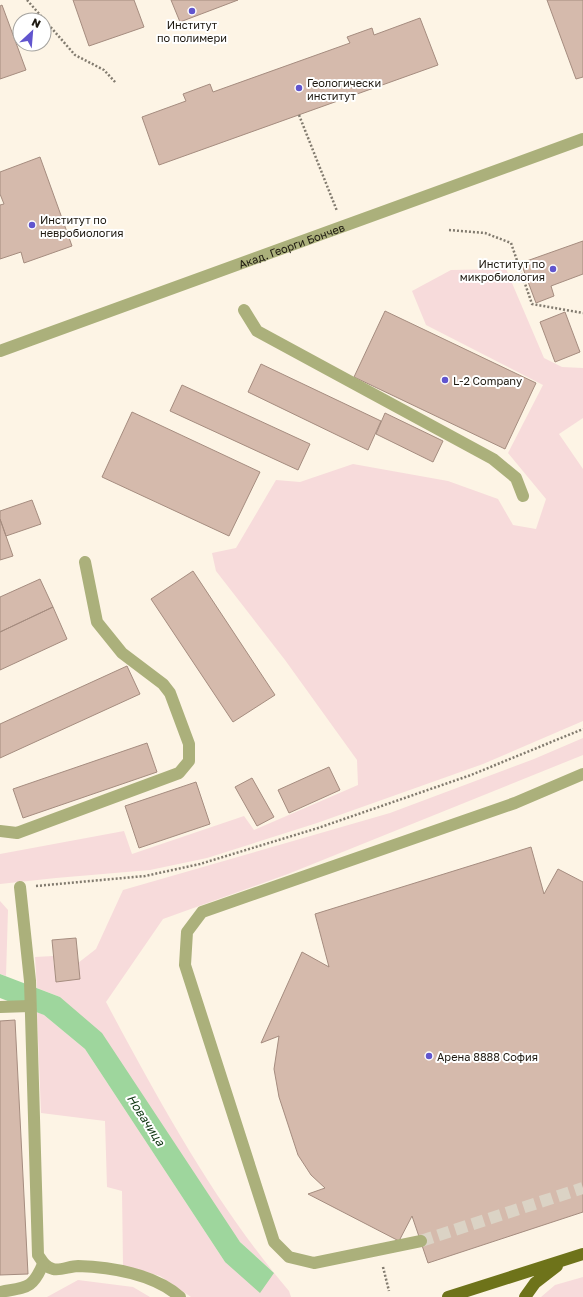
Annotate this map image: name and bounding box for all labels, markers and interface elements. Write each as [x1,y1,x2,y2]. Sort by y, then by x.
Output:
marker: Институт по полимери [187,6,197,16]
north arrow [12,12,52,52]
text: N [30,15,43,30]
place label: Институт по полимери [157,18,227,44]
place label: Геологически институт [307,76,381,102]
marker: Геологически институт [294,83,304,93]
place label: Институт по невробиология [40,213,124,239]
marker: Институт по невробиология [27,220,37,230]
street label: Акад. Георги Бончев [237,220,346,270]
place label: Институт по микробиология [460,257,545,283]
marker: Институт по микробиология [548,264,558,274]
place label: L-2 Company [453,374,522,387]
marker: L-2 Company [440,375,450,385]
place label: Арена 8888 София [437,1050,538,1063]
marker: Арена 8888 София [424,1051,434,1061]
water label: Новачица [124,1092,169,1150]

